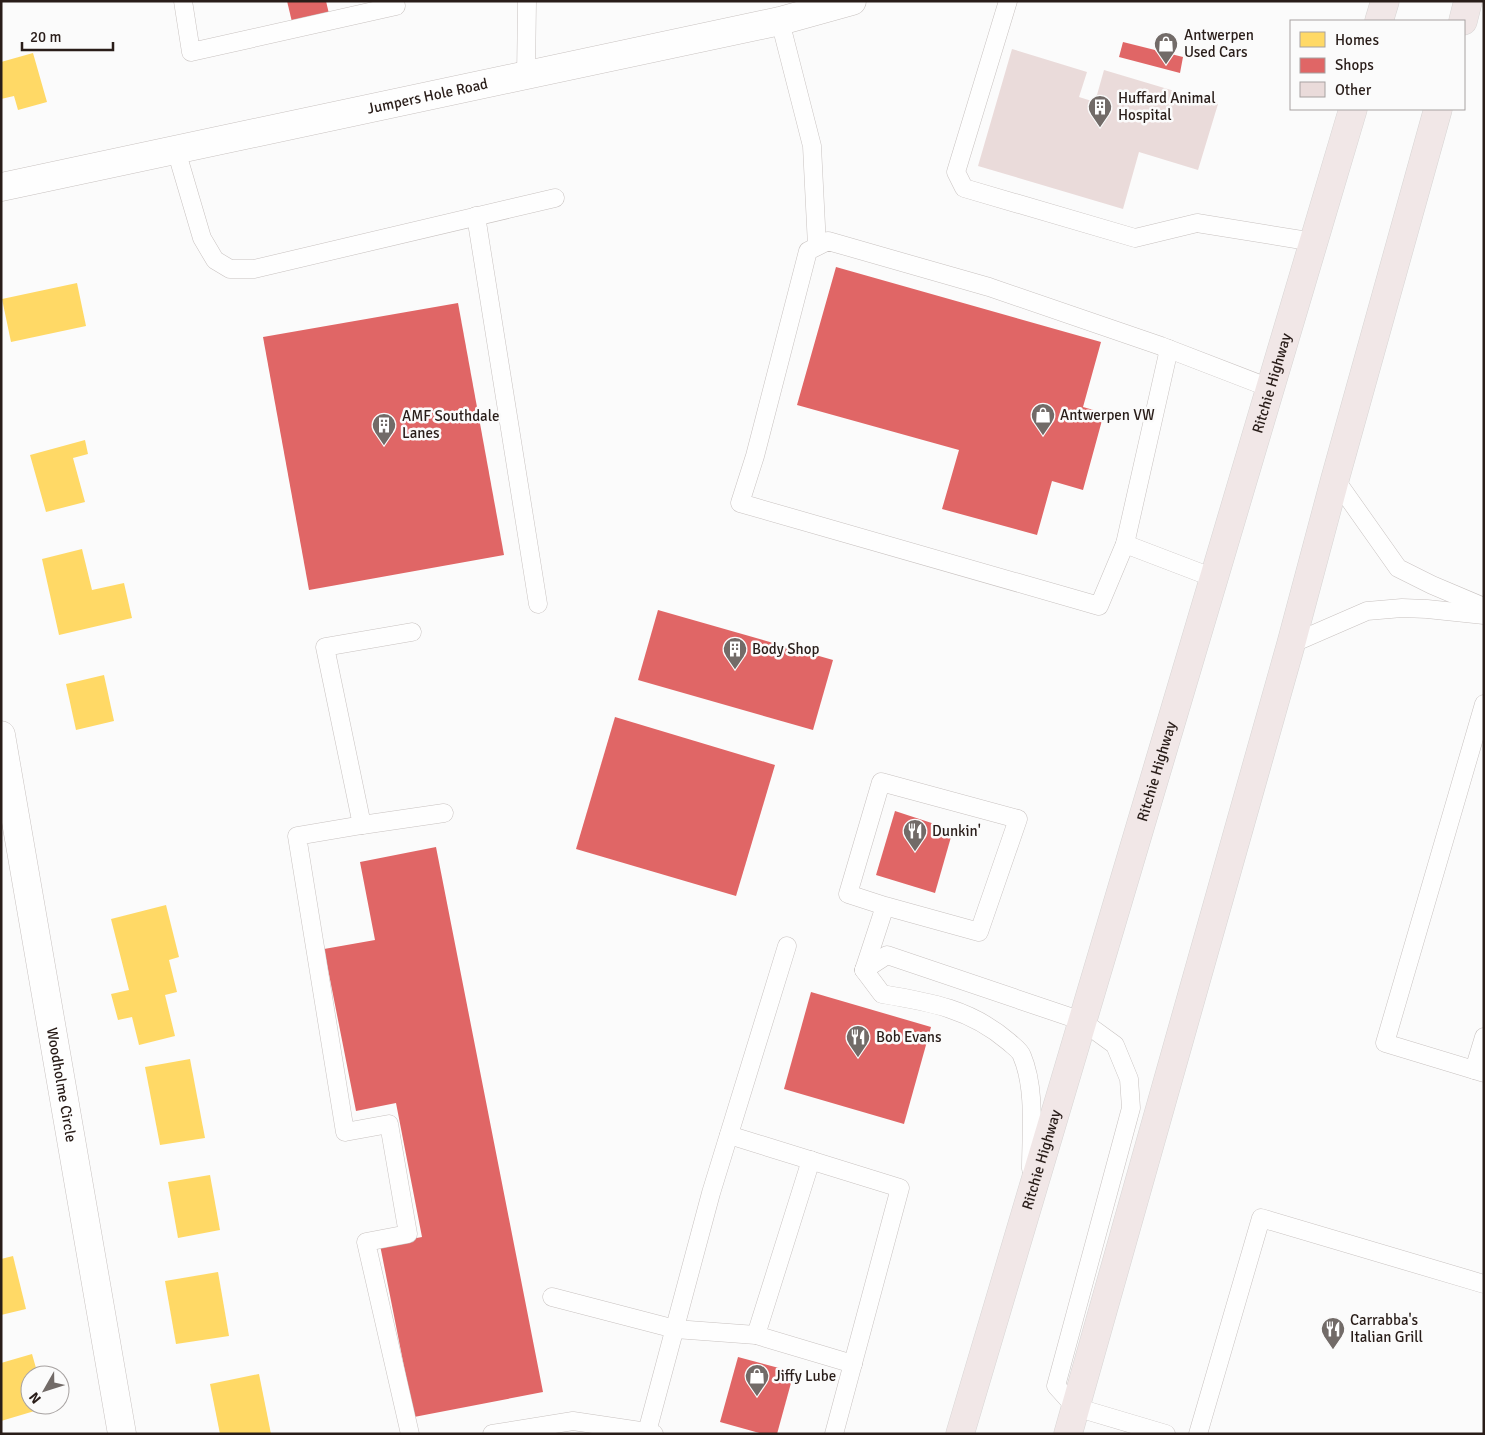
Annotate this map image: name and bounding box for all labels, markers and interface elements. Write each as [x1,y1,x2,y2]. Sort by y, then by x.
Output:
scale bar [22,20,114,52]
legend [1290,20,1465,110]
place label: Antwerpen Used Cars [1184,26,1254,61]
text: 20 m [30,28,61,46]
shop icon: Antwerpen Used Cars [1153,31,1179,65]
text: Homes [1335,31,1379,49]
text: Shops [1335,56,1374,74]
street label: Jumpers Hole Road [365,75,489,118]
text: Other [1335,81,1372,99]
place label: Huffard Animal Hospital [1118,89,1216,124]
building icon: Huffard Animal Hospital [1087,94,1113,128]
street label: Ritchie Highway [1248,331,1295,435]
shop icon: Antwerpen VW [1030,402,1056,436]
place label: Antwerpen VW [1060,406,1155,424]
place label: AMF Southdale Lanes [402,407,499,442]
building icon: AMF Southdale Lanes [371,412,397,446]
building icon: Body Shop [722,636,748,670]
place label: Body Shop [752,640,819,658]
street label: Ritchie Highway [1133,719,1180,824]
restaurant icon: Dunkin' [902,818,928,852]
place label: Dunkin' [932,822,981,840]
restaurant icon: Bob Evans [845,1024,871,1058]
street label: Woodholme Circle [43,1026,80,1144]
place label: Bob Evans [876,1028,942,1046]
street label: Ritchie Highway [1018,1108,1065,1212]
place label: Carrabba's Italian Grill [1350,1311,1423,1346]
restaurant icon: Carrabba's Italian Grill [1320,1316,1346,1350]
shop icon: Jiffy Lube [744,1363,770,1397]
north arrow [20,1365,70,1415]
place label: Jiffy Lube [774,1367,836,1385]
text: N [26,1389,45,1407]

